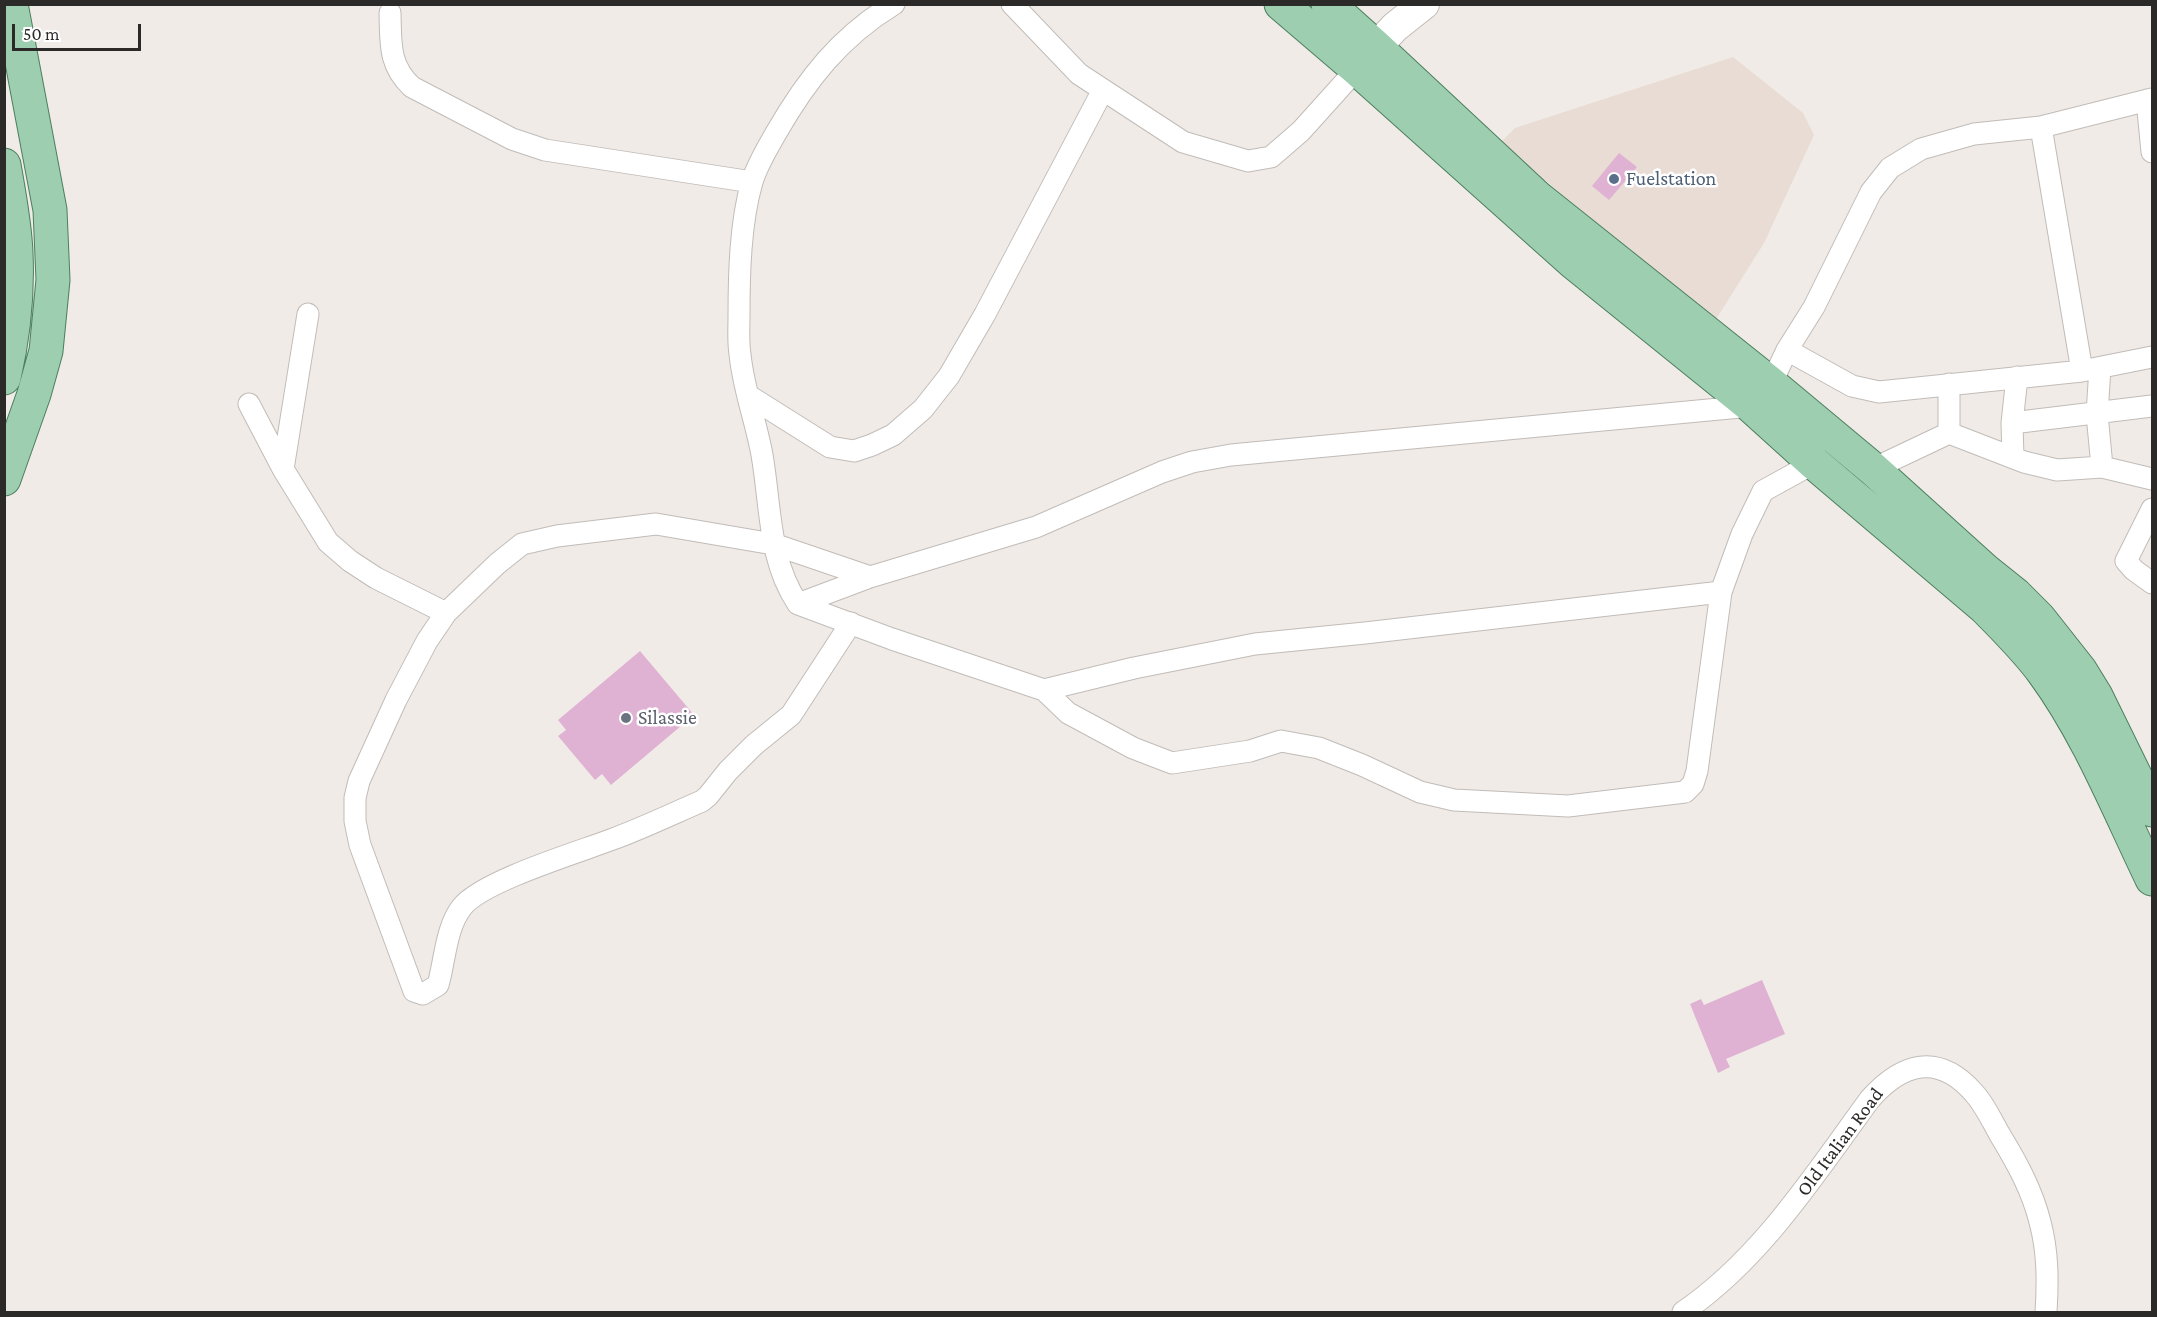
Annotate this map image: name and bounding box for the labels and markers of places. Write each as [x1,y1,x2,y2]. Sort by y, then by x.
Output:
place label: Fuelstation [1626,167,1716,191]
marker: Fuelstation [1607,172,1621,186]
place label: Silassie [638,706,697,730]
marker: Silassie [619,711,633,725]

